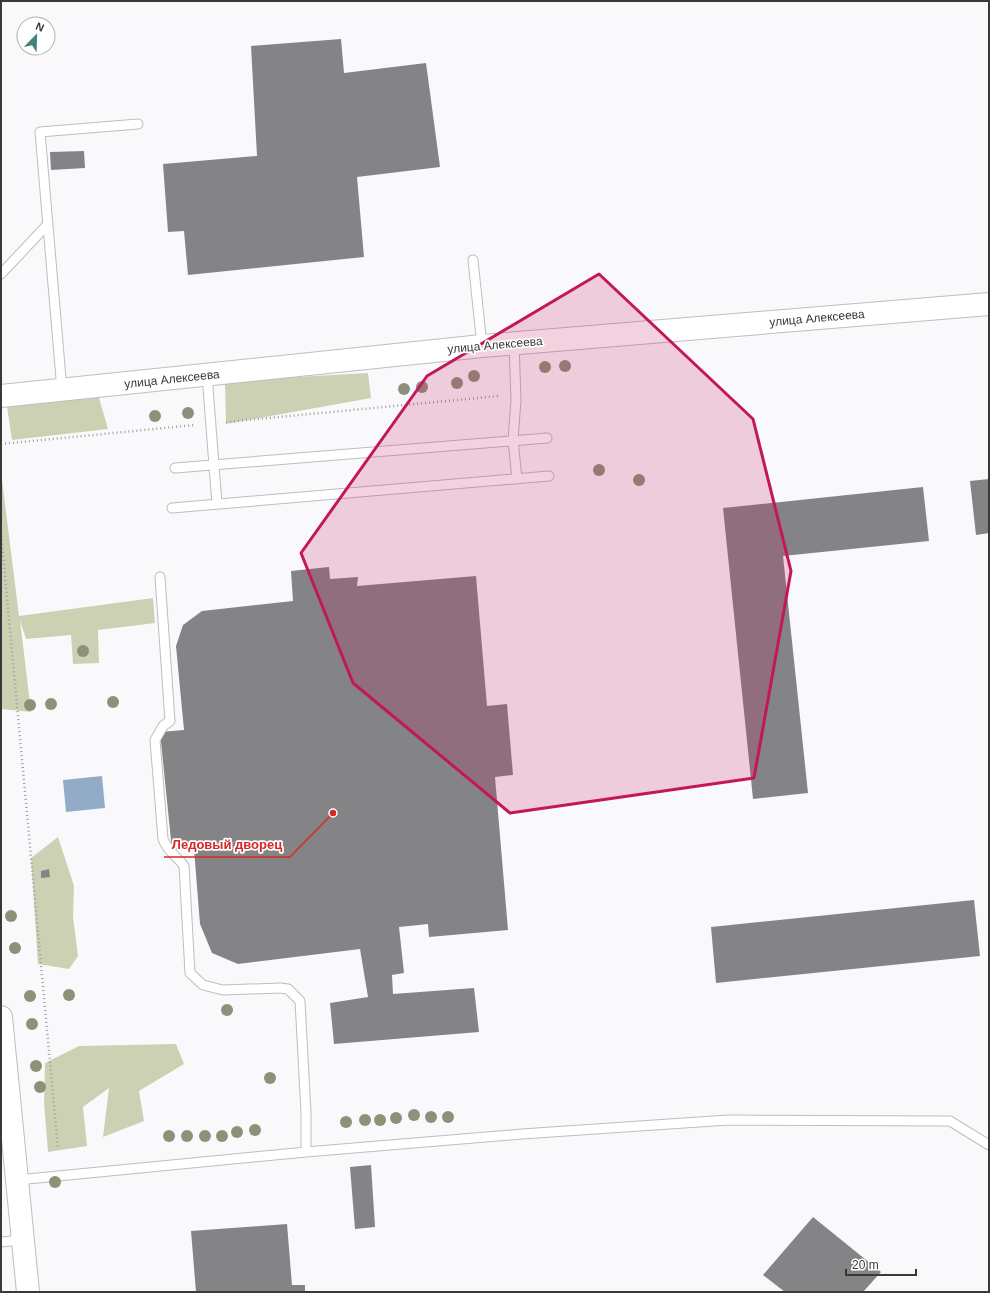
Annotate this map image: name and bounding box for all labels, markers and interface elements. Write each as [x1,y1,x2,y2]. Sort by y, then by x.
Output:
north arrow [16,16,56,56]
text: N [34,20,46,34]
street label: улица Алексеева [769,307,866,329]
street label: улица Алексеева [447,334,544,356]
street label: улица Алексеева [124,367,221,391]
callout: Ледовый дворец [164,832,290,857]
text: Ледовый дворец [172,837,282,852]
scale bar [846,1251,916,1277]
text: 20 m [852,1258,879,1272]

